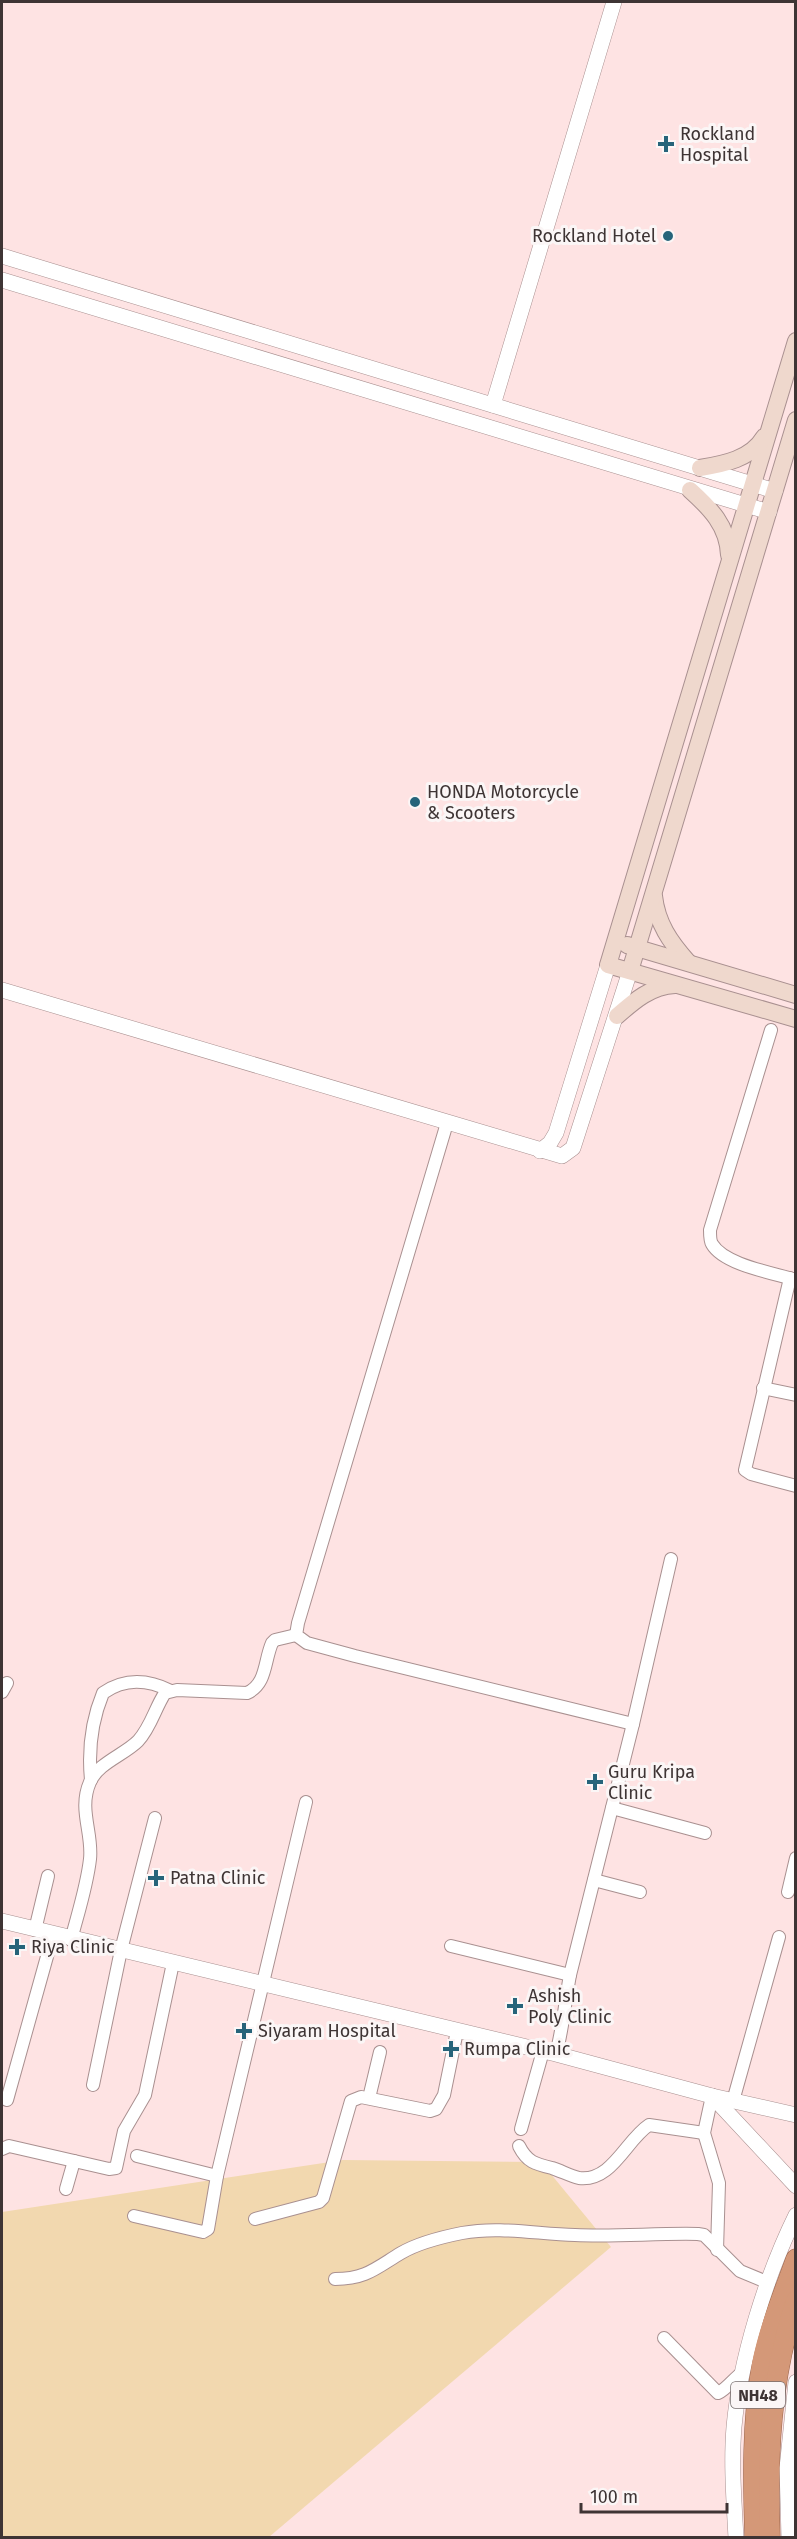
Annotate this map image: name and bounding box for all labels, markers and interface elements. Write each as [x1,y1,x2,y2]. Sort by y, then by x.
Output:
place label: Rockland Hospital [680,123,755,166]
marker: Rockland Hospital [657,135,675,153]
place label: Rockland Hotel [532,225,656,247]
marker: Rockland Hotel [661,229,675,243]
place label: HONDA Motorcycle & Scooters [427,781,579,824]
marker: HONDA Motorcycle & Scooters [408,795,422,809]
place label: Guru Kripa Clinic [608,1761,695,1804]
marker: Guru Kripa Clinic [586,1773,604,1791]
place label: Patna Clinic [170,1867,266,1889]
marker: Patna Clinic [147,1869,165,1887]
place label: Riya Clinic [31,1936,115,1958]
marker: Riya Clinic [8,1938,26,1956]
place label: Ashish Poly Clinic [528,1985,612,2028]
marker: Ashish Poly Clinic [506,1997,524,2015]
place label: Siyaram Hospital [258,2020,396,2042]
marker: Siyaram Hospital [235,2022,253,2040]
place label: Rumpa Clinic [464,2038,571,2060]
marker: Rumpa Clinic [442,2040,460,2058]
road number: NH48 [731,2382,785,2408]
scale bar [581,2476,726,2514]
text: 100 m [590,2486,638,2508]

